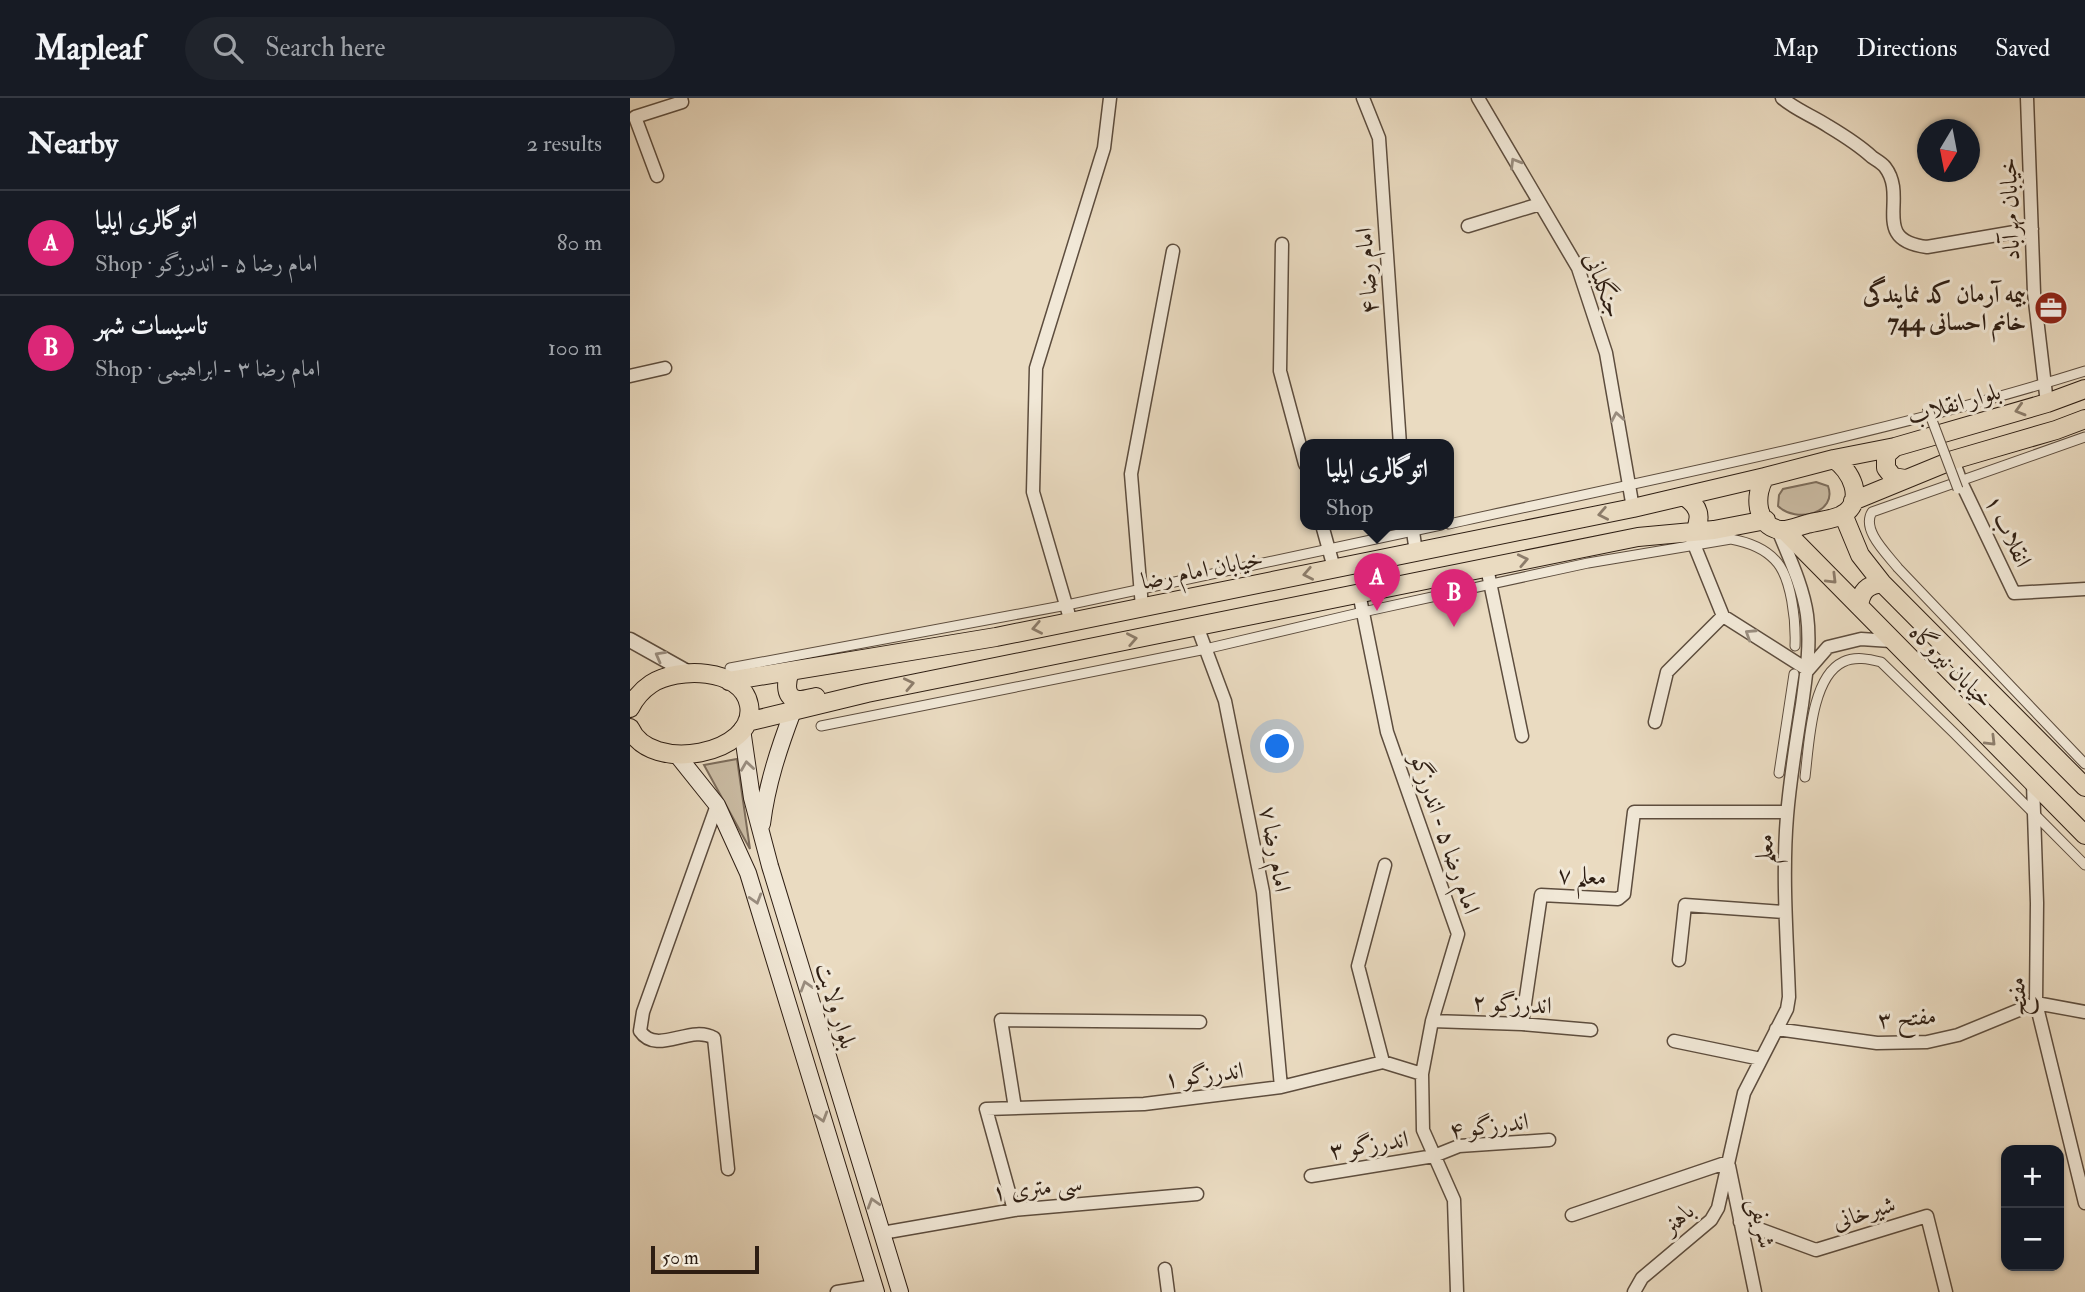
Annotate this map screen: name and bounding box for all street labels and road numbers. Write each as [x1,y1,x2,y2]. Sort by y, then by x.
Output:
street label: خیابان مهرآباد [1993,157,2027,261]
street label: امام رضا ۴ [1349,226,1390,315]
street label: جنگلبانی [1576,248,1630,322]
street label: بلوار انقلاب [1904,376,2004,432]
street label: انقلاب ۱ [1977,490,2039,572]
street label: خیابان امام رضا [1138,543,1267,602]
street label: خیابان نیروگاه [1902,617,2000,715]
street label: امام رضا ۵ - اندرزگو [1398,748,1487,920]
street label: امام رضا ۷ [1247,804,1298,895]
street label: معلم [1749,834,1789,864]
street label: معلم ۷ [1556,859,1607,901]
street label: بلوار ولایت [808,959,864,1053]
street label: مفتح [2001,975,2040,1018]
street label: اندرزگو ۲ [1471,986,1553,1022]
street label: مفتح ۳ [1877,1000,1938,1040]
street label: اندرزگو ۱ [1163,1055,1245,1095]
street label: اندرزگو ۴ [1448,1106,1530,1146]
street label: اندرزگو ۳ [1327,1123,1411,1167]
street label: سی متری ۱ [990,1168,1084,1209]
street label: شیرخانی [1829,1189,1899,1237]
street label: شریفی [1741,1195,1782,1251]
street label: باهنر [1653,1196,1701,1244]

